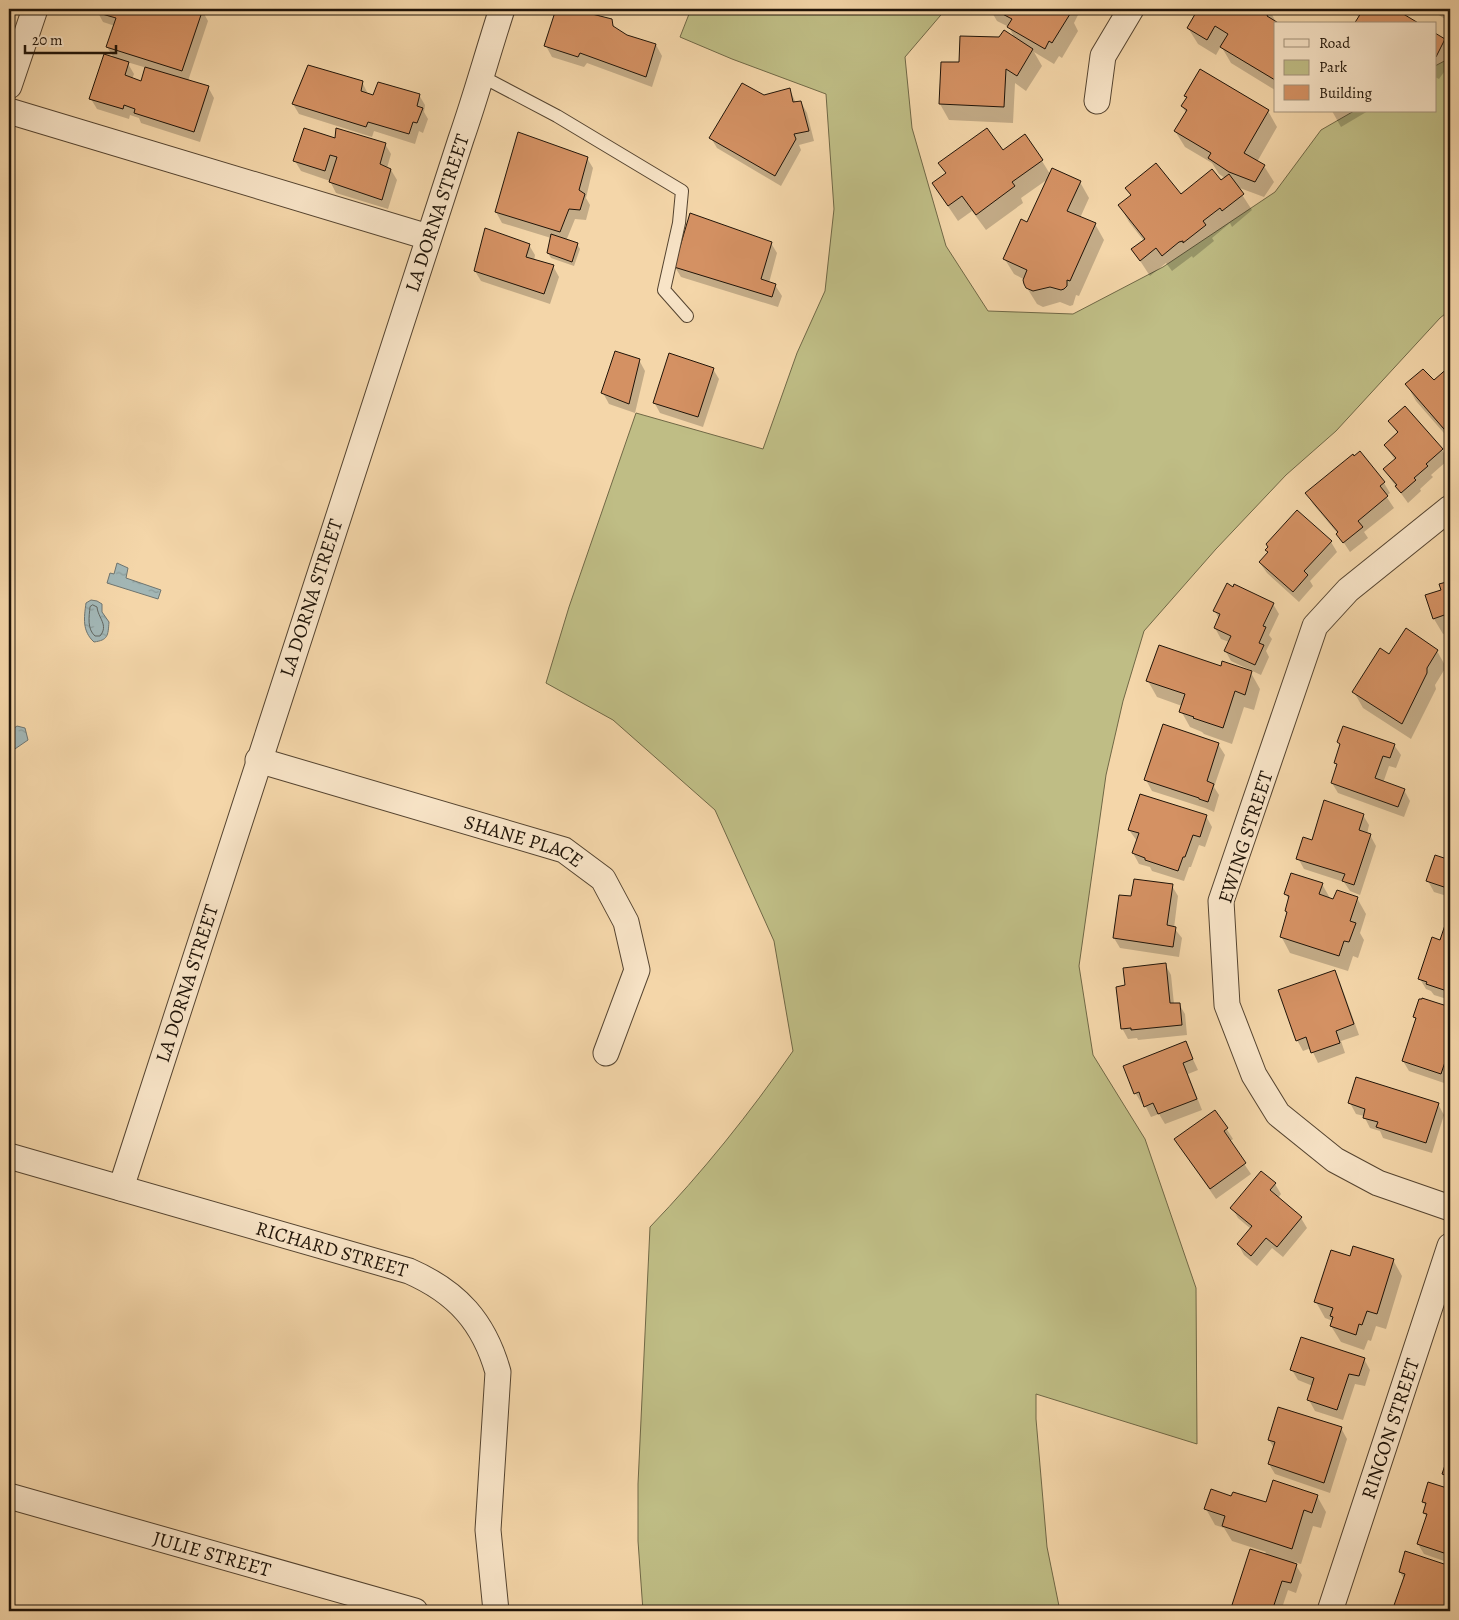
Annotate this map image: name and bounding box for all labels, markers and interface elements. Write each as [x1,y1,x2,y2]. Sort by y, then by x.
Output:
scale bar [25,22,116,54]
legend [1274,22,1436,112]
text: 20 m [32,30,63,50]
text: Road [1319,33,1351,53]
text: Park [1319,57,1348,77]
text: Building [1319,83,1372,103]
street label: LA DORNA STREET [398,130,476,295]
street label: LA DORNA STREET [273,515,349,680]
street label: EWING STREET [1211,767,1280,907]
street label: SHANE PLACE [461,808,589,874]
street label: LA DORNA STREET [149,901,225,1066]
street label: RICHARD STREET [253,1215,411,1284]
street label: RINCON STREET [1355,1355,1426,1503]
street label: JULIE STREET [150,1524,274,1584]

